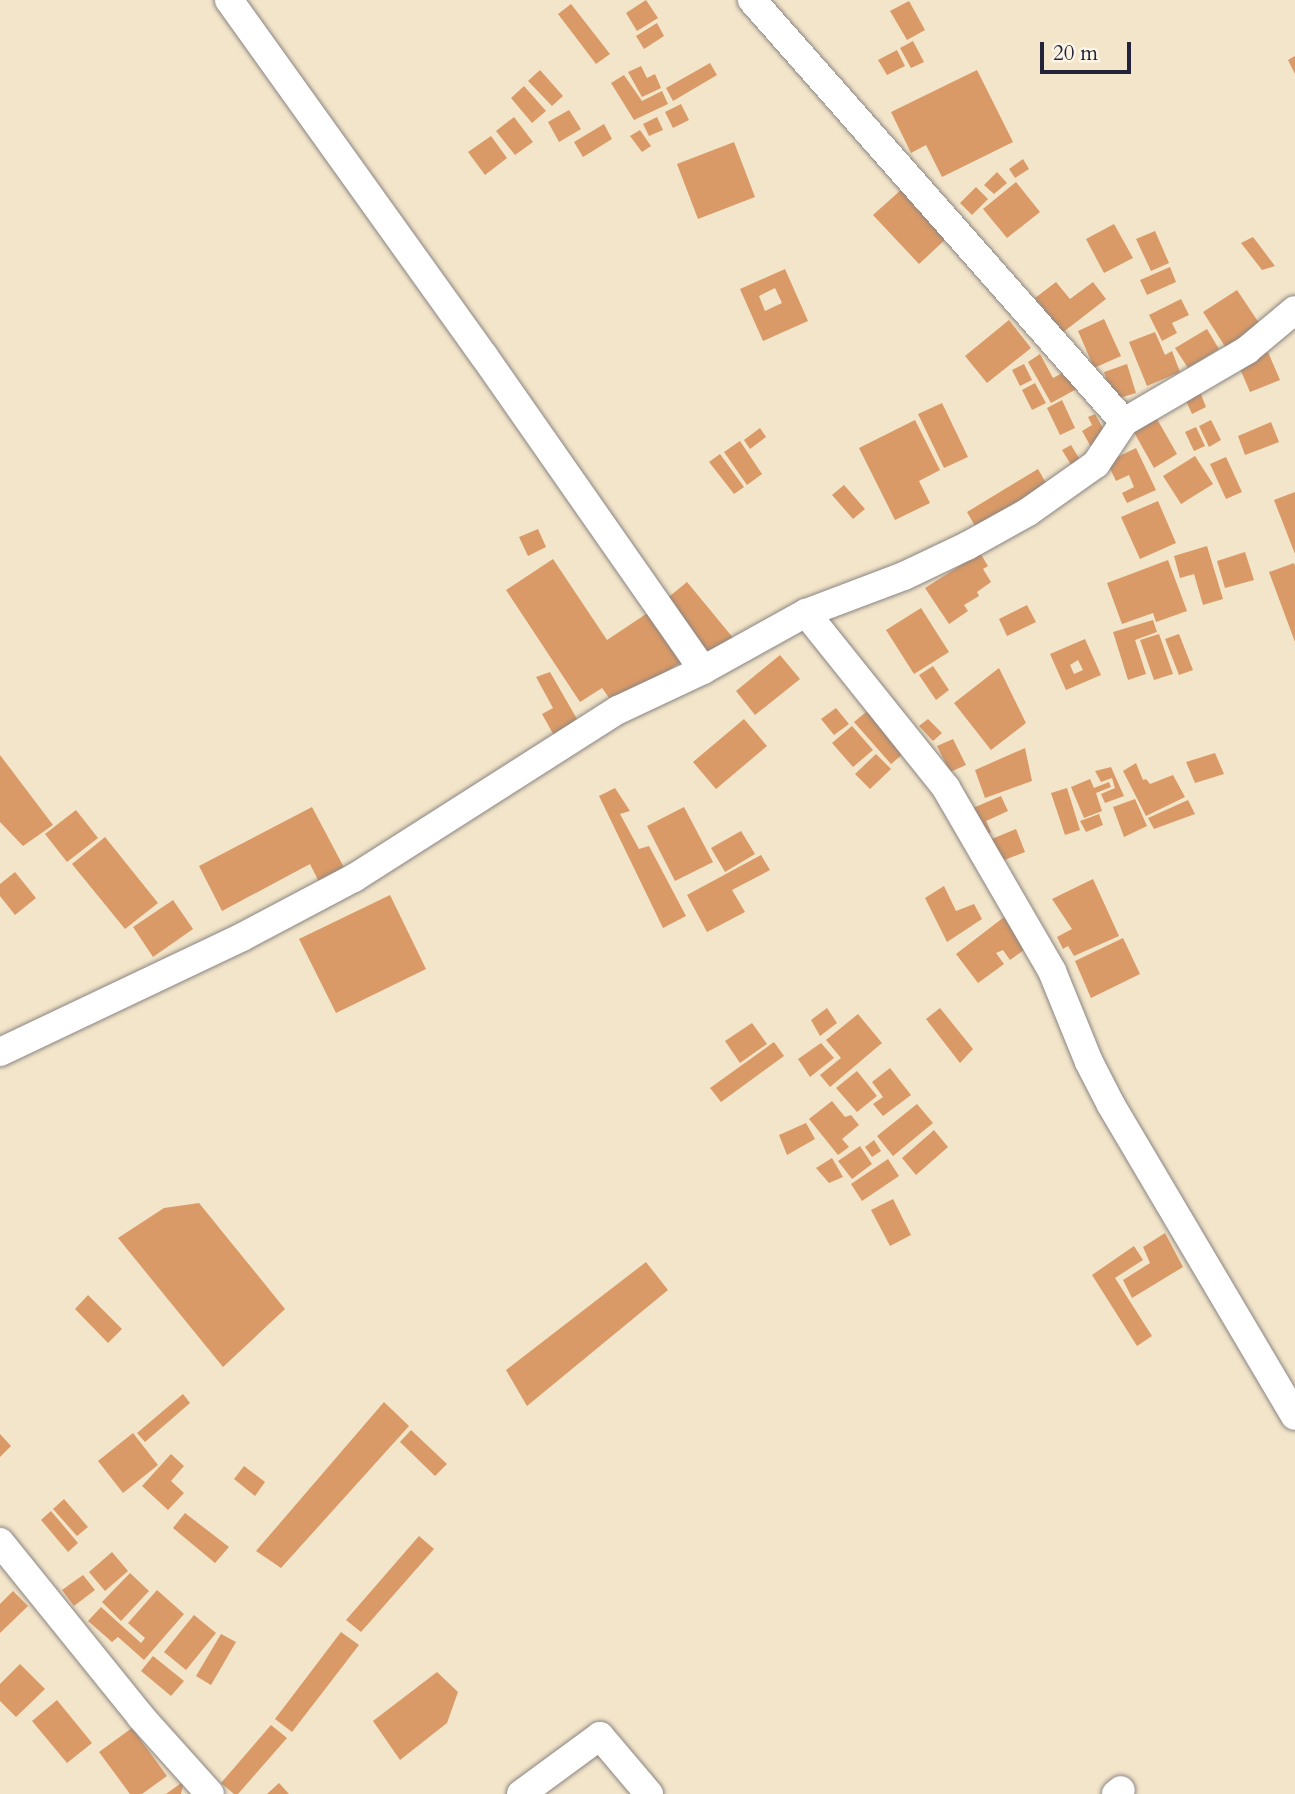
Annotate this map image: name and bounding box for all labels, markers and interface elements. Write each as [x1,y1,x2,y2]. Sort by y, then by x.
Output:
scale bar [1043,28,1134,72]
text: 20 m [1053,39,1098,68]

